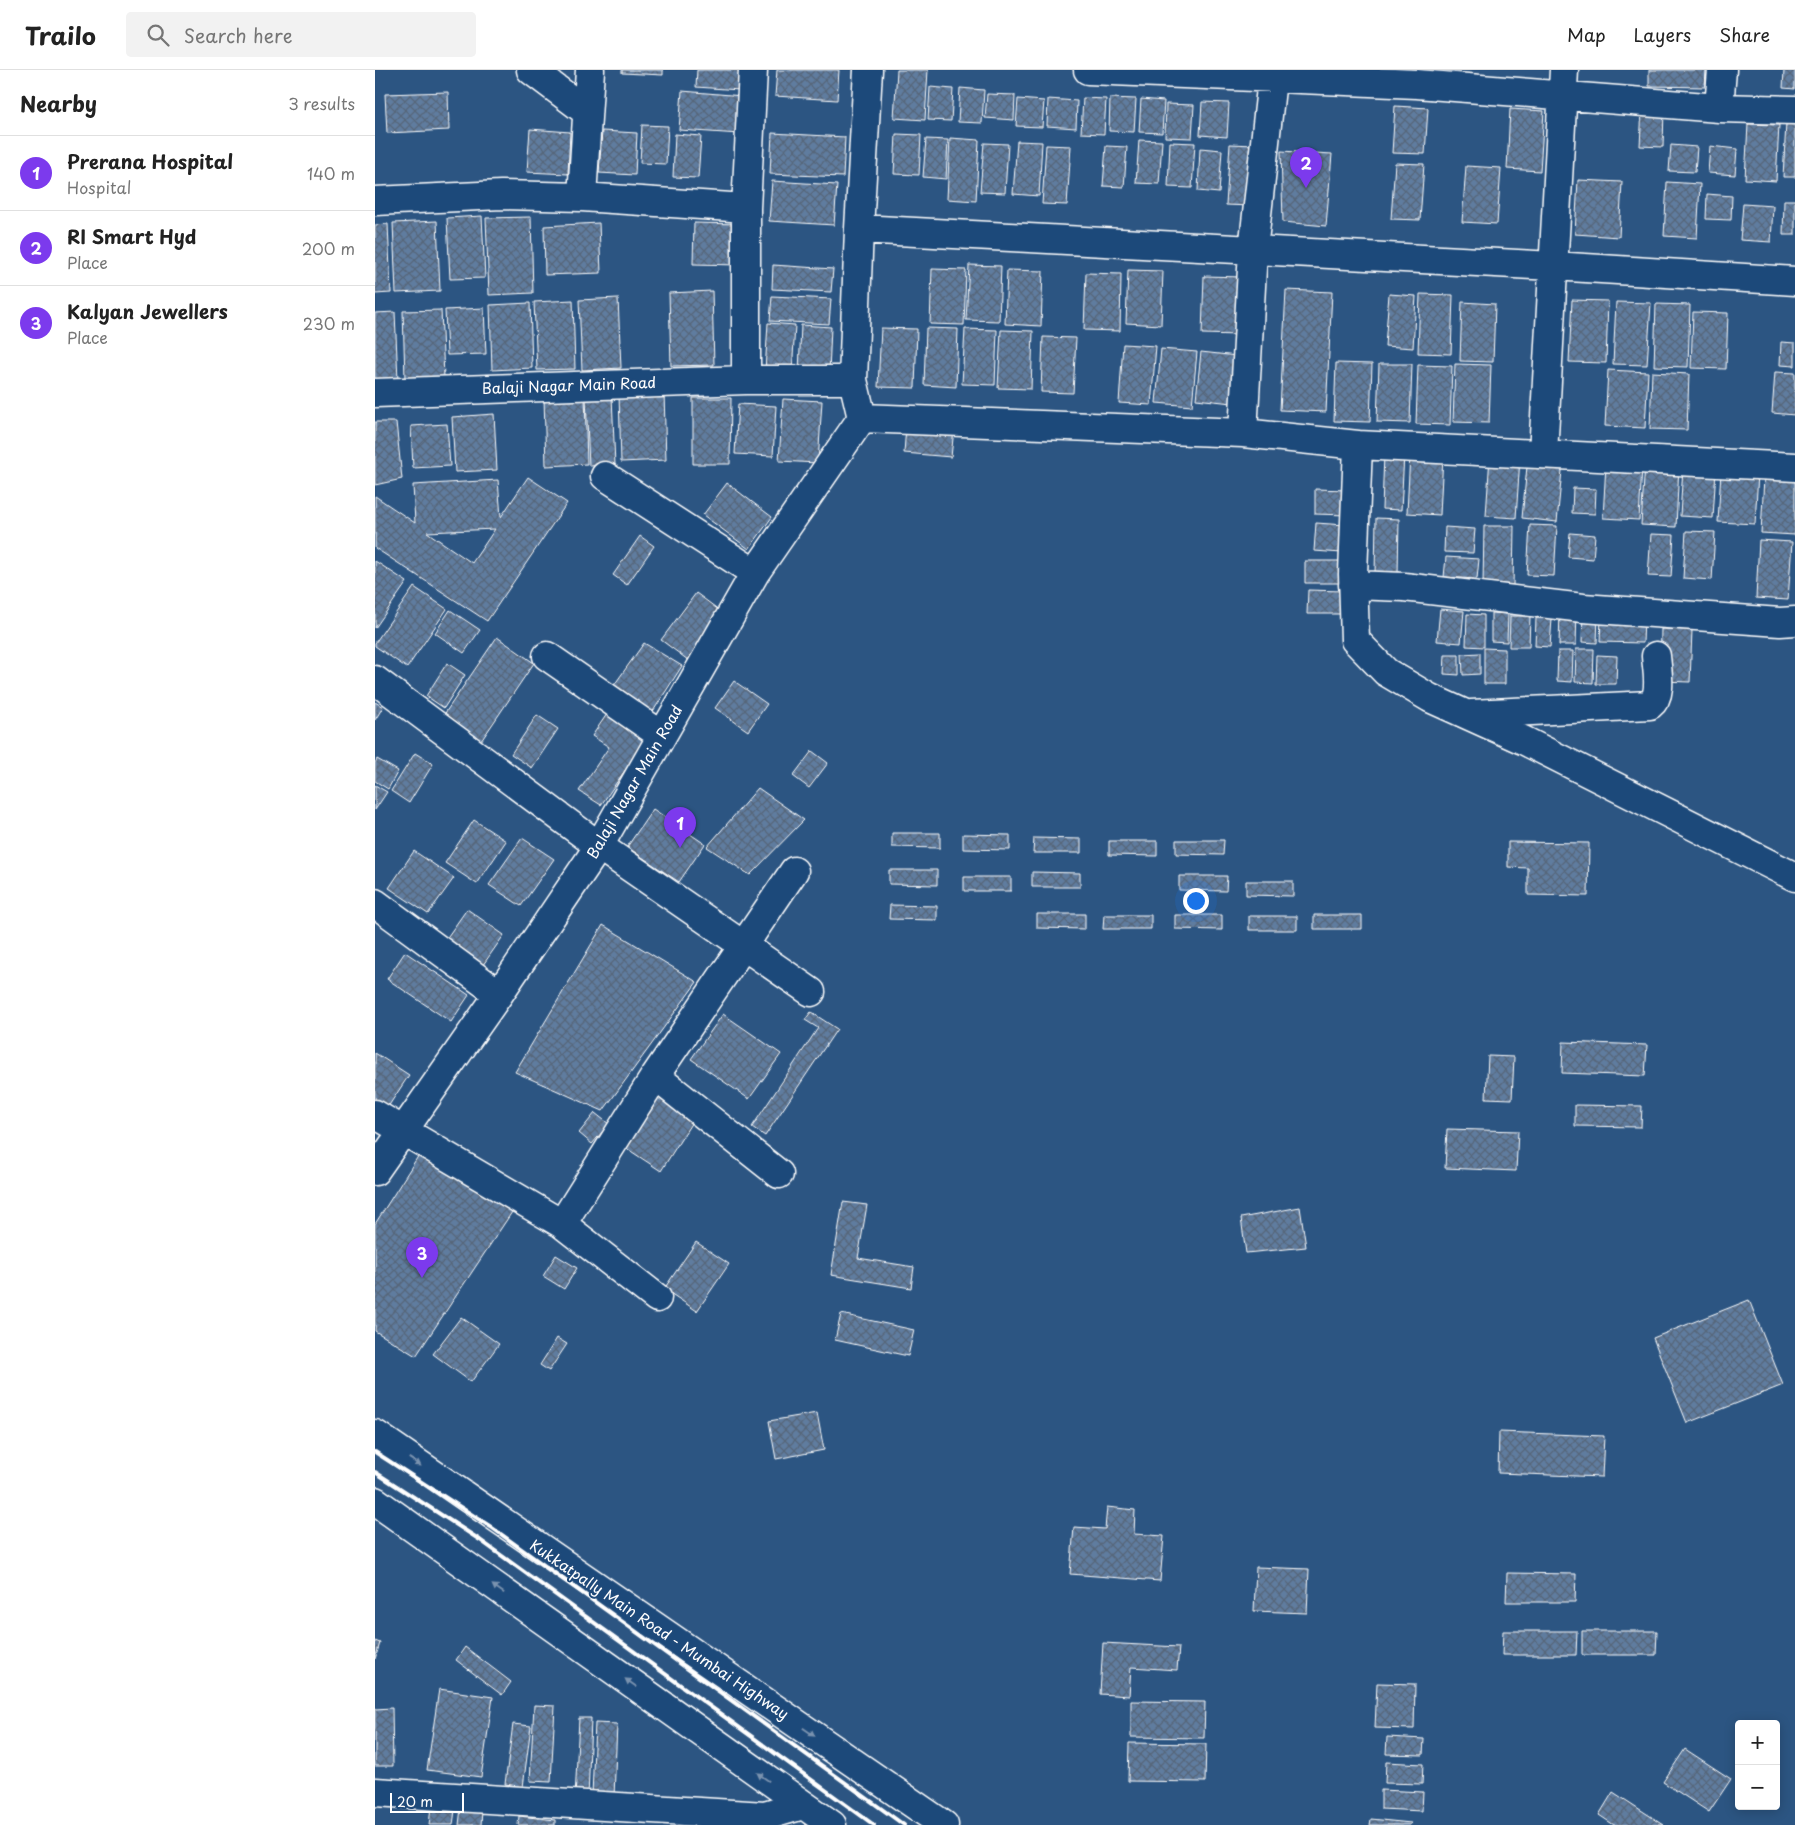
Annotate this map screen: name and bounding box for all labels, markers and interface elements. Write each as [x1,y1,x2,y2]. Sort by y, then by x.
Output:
search box [126,12,476,57]
text: Trailo [25,17,96,53]
icon: search [144,21,172,49]
text: Search here [184,21,292,49]
text: Map [1567,21,1606,48]
text: Layers [1634,21,1691,48]
text: Share [1719,21,1770,48]
text: Nearby [20,87,97,119]
text: 3 results [288,91,355,115]
text: Prerana Hospital [67,147,233,175]
pin: 2 [1290,147,1322,188]
text: 1 [32,161,40,185]
text: 140 m [307,161,355,185]
text: Hospital [67,175,131,199]
text: RI Smart Hyd [67,222,196,250]
text: 2 [30,236,42,260]
text: 200 m [302,236,355,260]
text: Place [67,250,108,274]
text: Kalyan Jewellers [67,297,228,325]
text: 3 [31,311,41,335]
text: 230 m [303,311,355,335]
text: Place [67,325,108,349]
street label: Balaji Nagar Main Road [481,370,656,399]
street label: Balaji Nagar Main Road [580,700,687,862]
pin: 1 [664,807,696,848]
your location [1183,888,1209,914]
pin: 3 [406,1237,438,1278]
one-way arrow [408,1457,422,1467]
street label: Kukkatpally Main Road - Mumbai Highway [526,1533,794,1724]
one-way arrow [491,1584,505,1594]
one-way arrow [624,1678,638,1688]
map controls [1735,1720,1780,1810]
button: + [1735,1720,1780,1765]
one-way arrow [802,1727,816,1737]
button: − [1735,1765,1780,1810]
one-way arrow [756,1772,770,1782]
scale bar [390,1790,464,1813]
text: 20 m [397,1791,433,1812]

